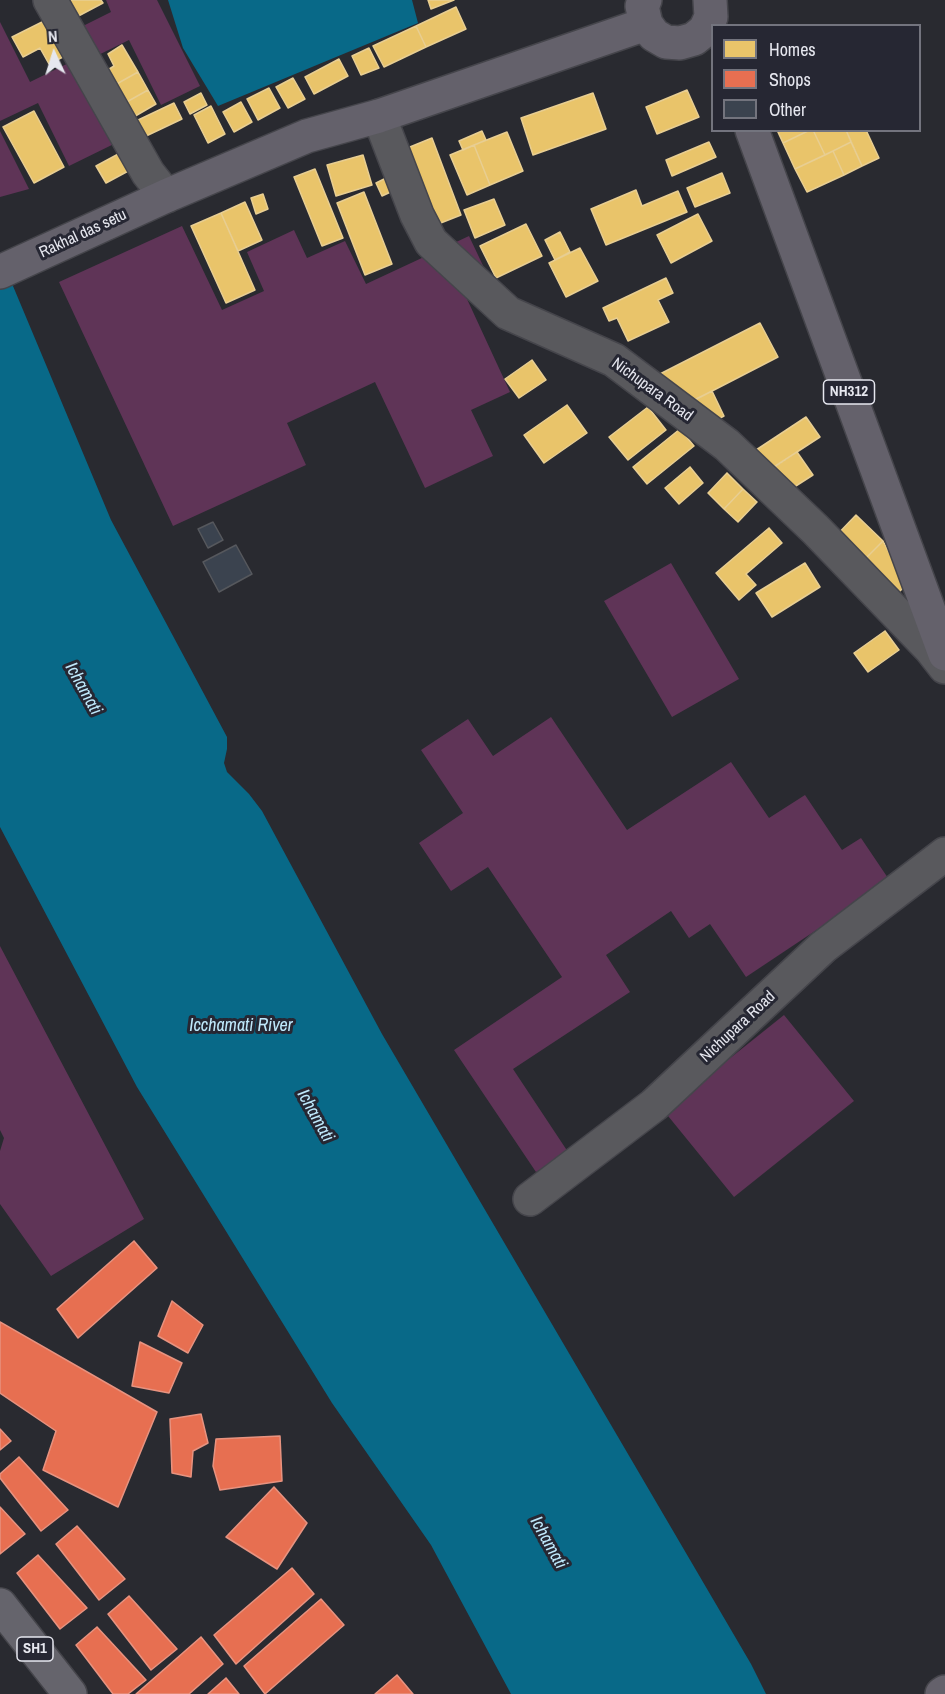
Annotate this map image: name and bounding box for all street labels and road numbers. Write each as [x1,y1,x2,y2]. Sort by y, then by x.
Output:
street label: Rakhal das setu [36,205,130,263]
street label: Nichupara Road [608,354,696,426]
road number: NH312 [824,380,874,404]
street label: Nichupara Road [697,987,779,1067]
road number: SH1 [17,1637,53,1661]

